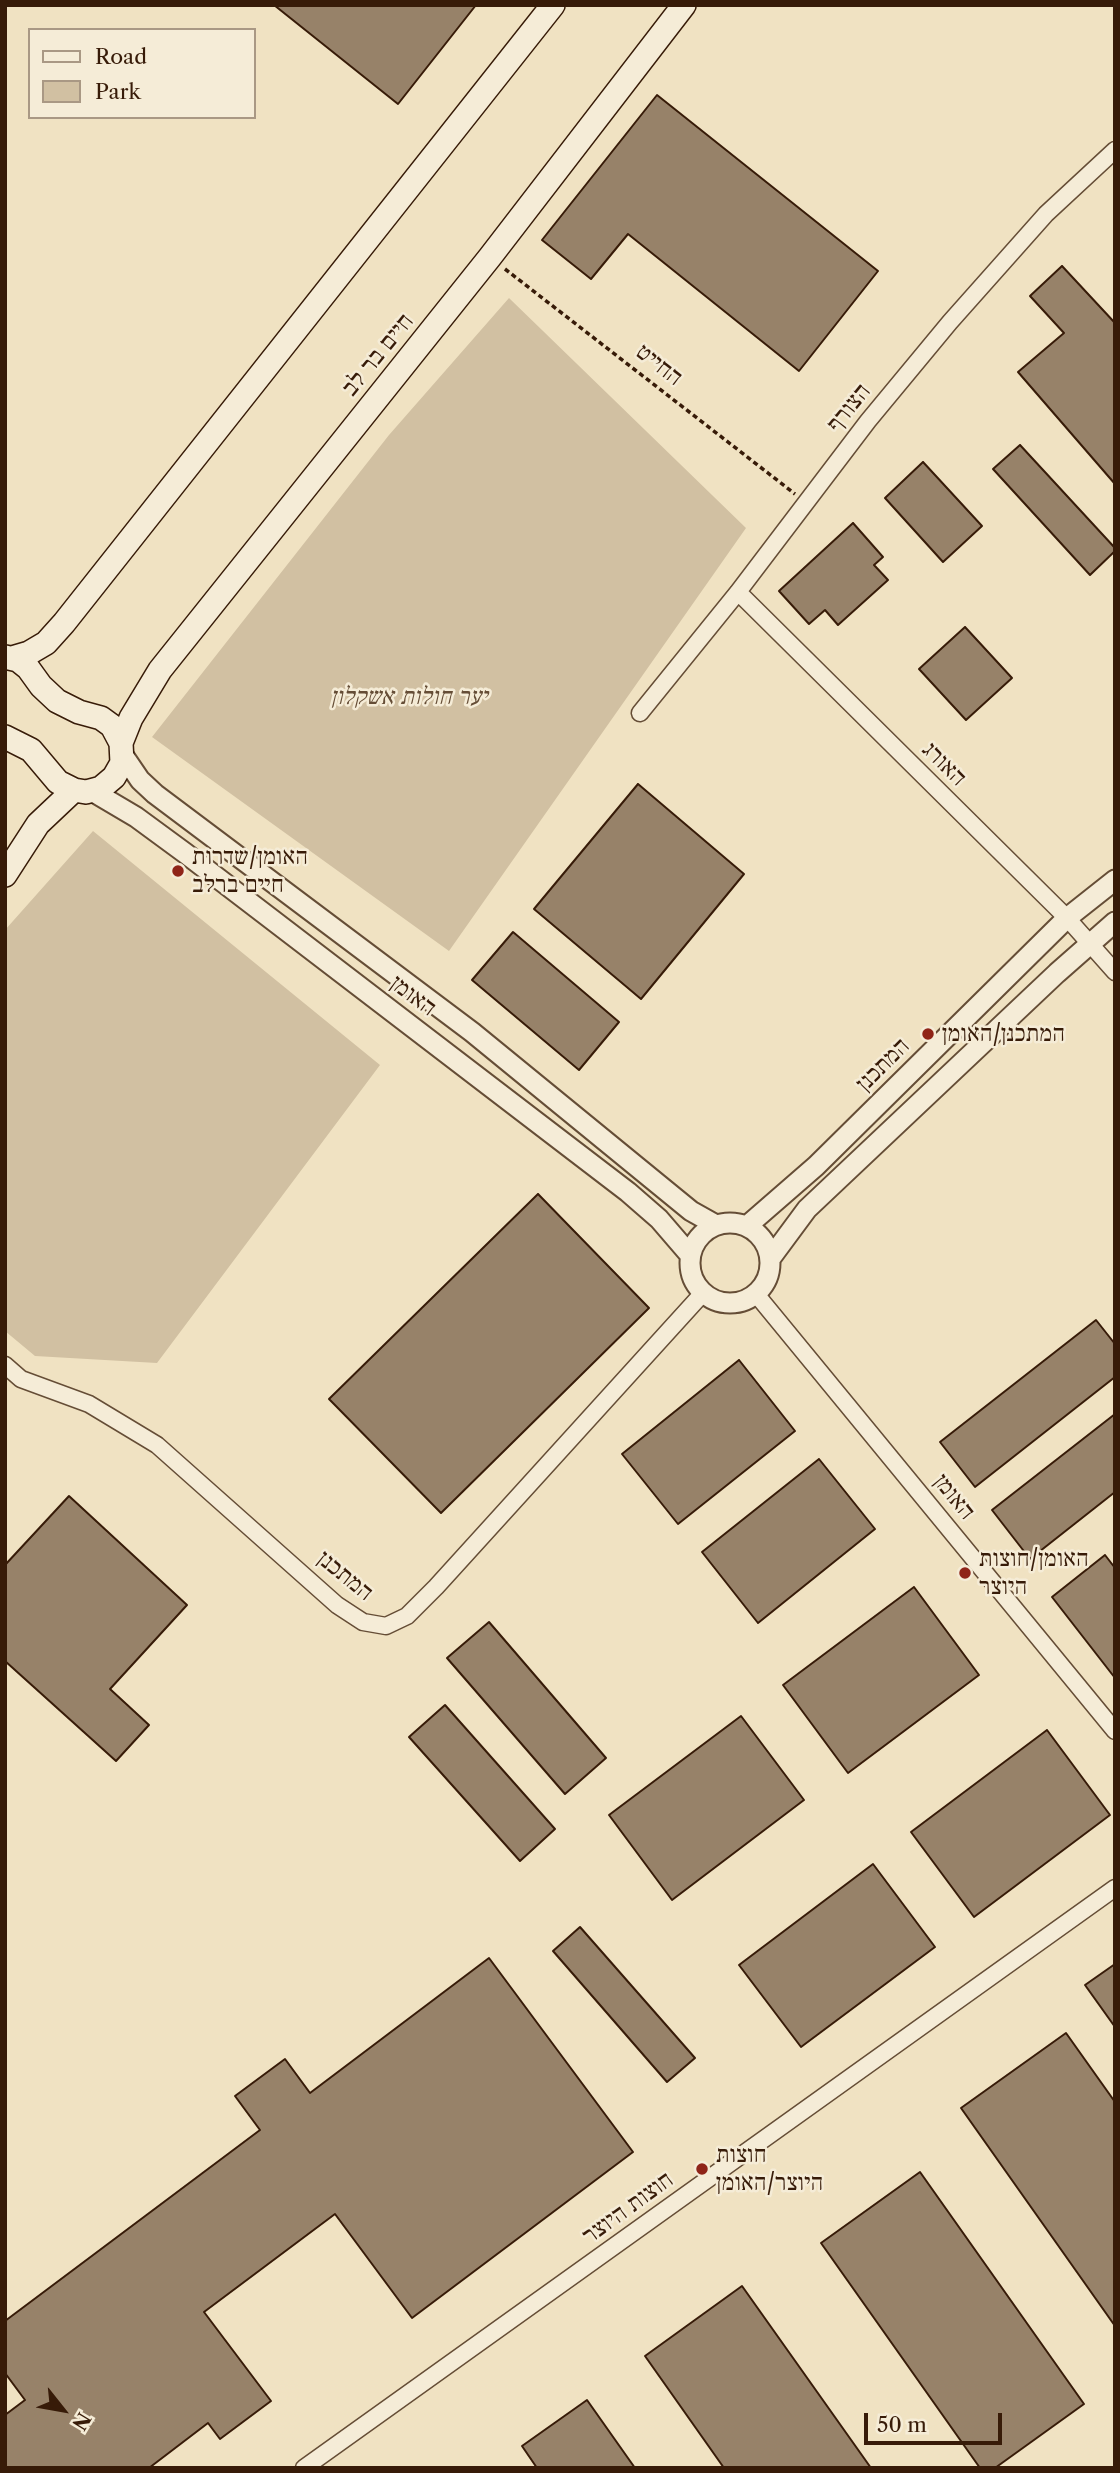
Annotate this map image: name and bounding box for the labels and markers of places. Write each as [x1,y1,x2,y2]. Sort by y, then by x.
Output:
place label: האומן/שדרות חיים ברלב [192,843,308,899]
marker: האומן/שדרות חיים ברלב [170,863,186,879]
place label: המתכנן/האומן [942,1020,1065,1048]
marker: המתכנן/האומן [920,1026,936,1042]
place label: האומן/חוצות היוצר [979,1545,1089,1601]
marker: האומן/חוצות היוצר [957,1565,973,1581]
place label: חוצות היוצר/האומן [716,2141,823,2197]
marker: חוצות היוצר/האומן [694,2161,710,2177]

